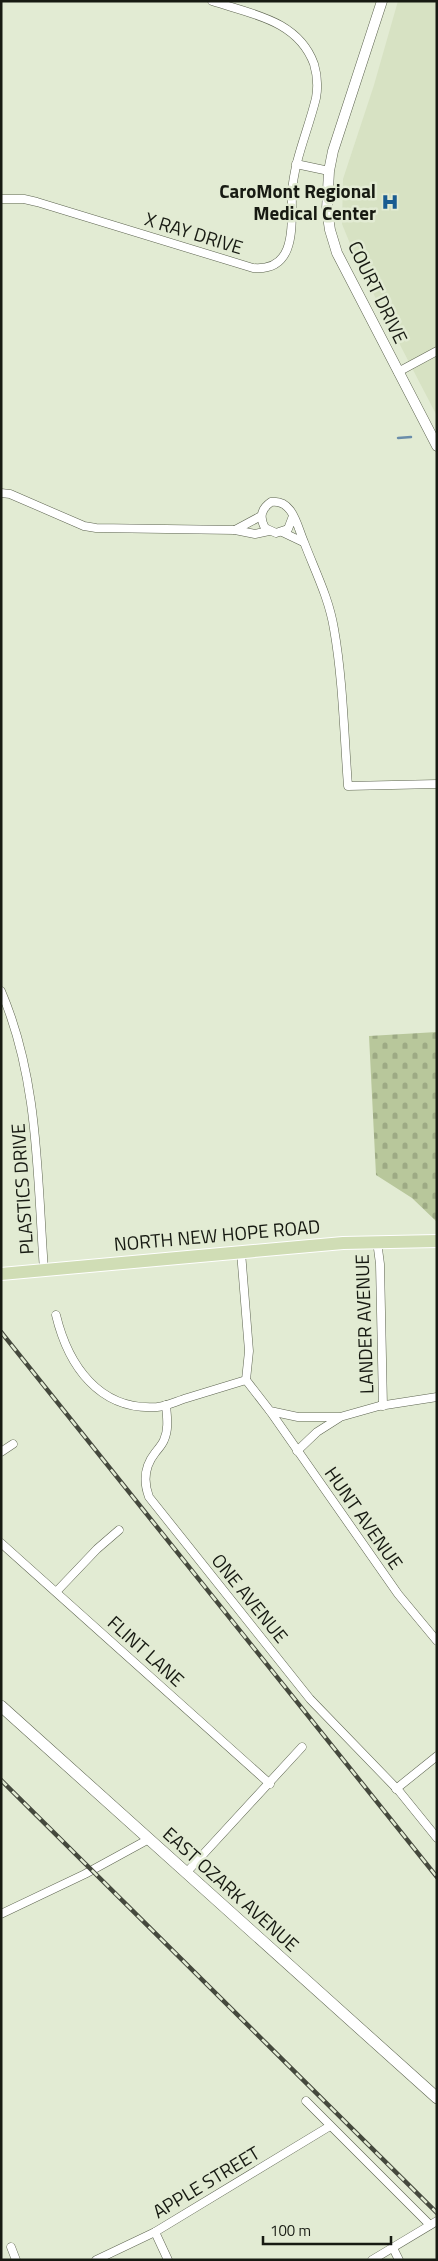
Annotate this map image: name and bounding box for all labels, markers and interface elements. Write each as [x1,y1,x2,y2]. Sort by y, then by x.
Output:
place label: CaroMont Regional Medical Center [219,176,376,227]
hospital icon: CaroMont Regional Medical Center [380,192,400,212]
street label: X RAY DRIVE [141,204,247,261]
street label: COURT DRIVE [341,236,416,348]
street label: PLASTICS DRIVE [2,1122,41,1256]
street label: NORTH NEW HOPE ROAD [112,1211,321,1258]
street label: LANDER AVENUE [347,1254,380,1394]
street label: HUNT AVENUE [318,1460,411,1575]
street label: ONE AVENUE [205,1547,296,1649]
street label: FLINT LANE [101,1608,191,1693]
street label: EAST OZARK AVENUE [157,1819,306,1958]
street label: APPLE STREET [147,2138,265,2225]
scale bar [263,2214,390,2246]
text: 100 m [270,2219,311,2242]

